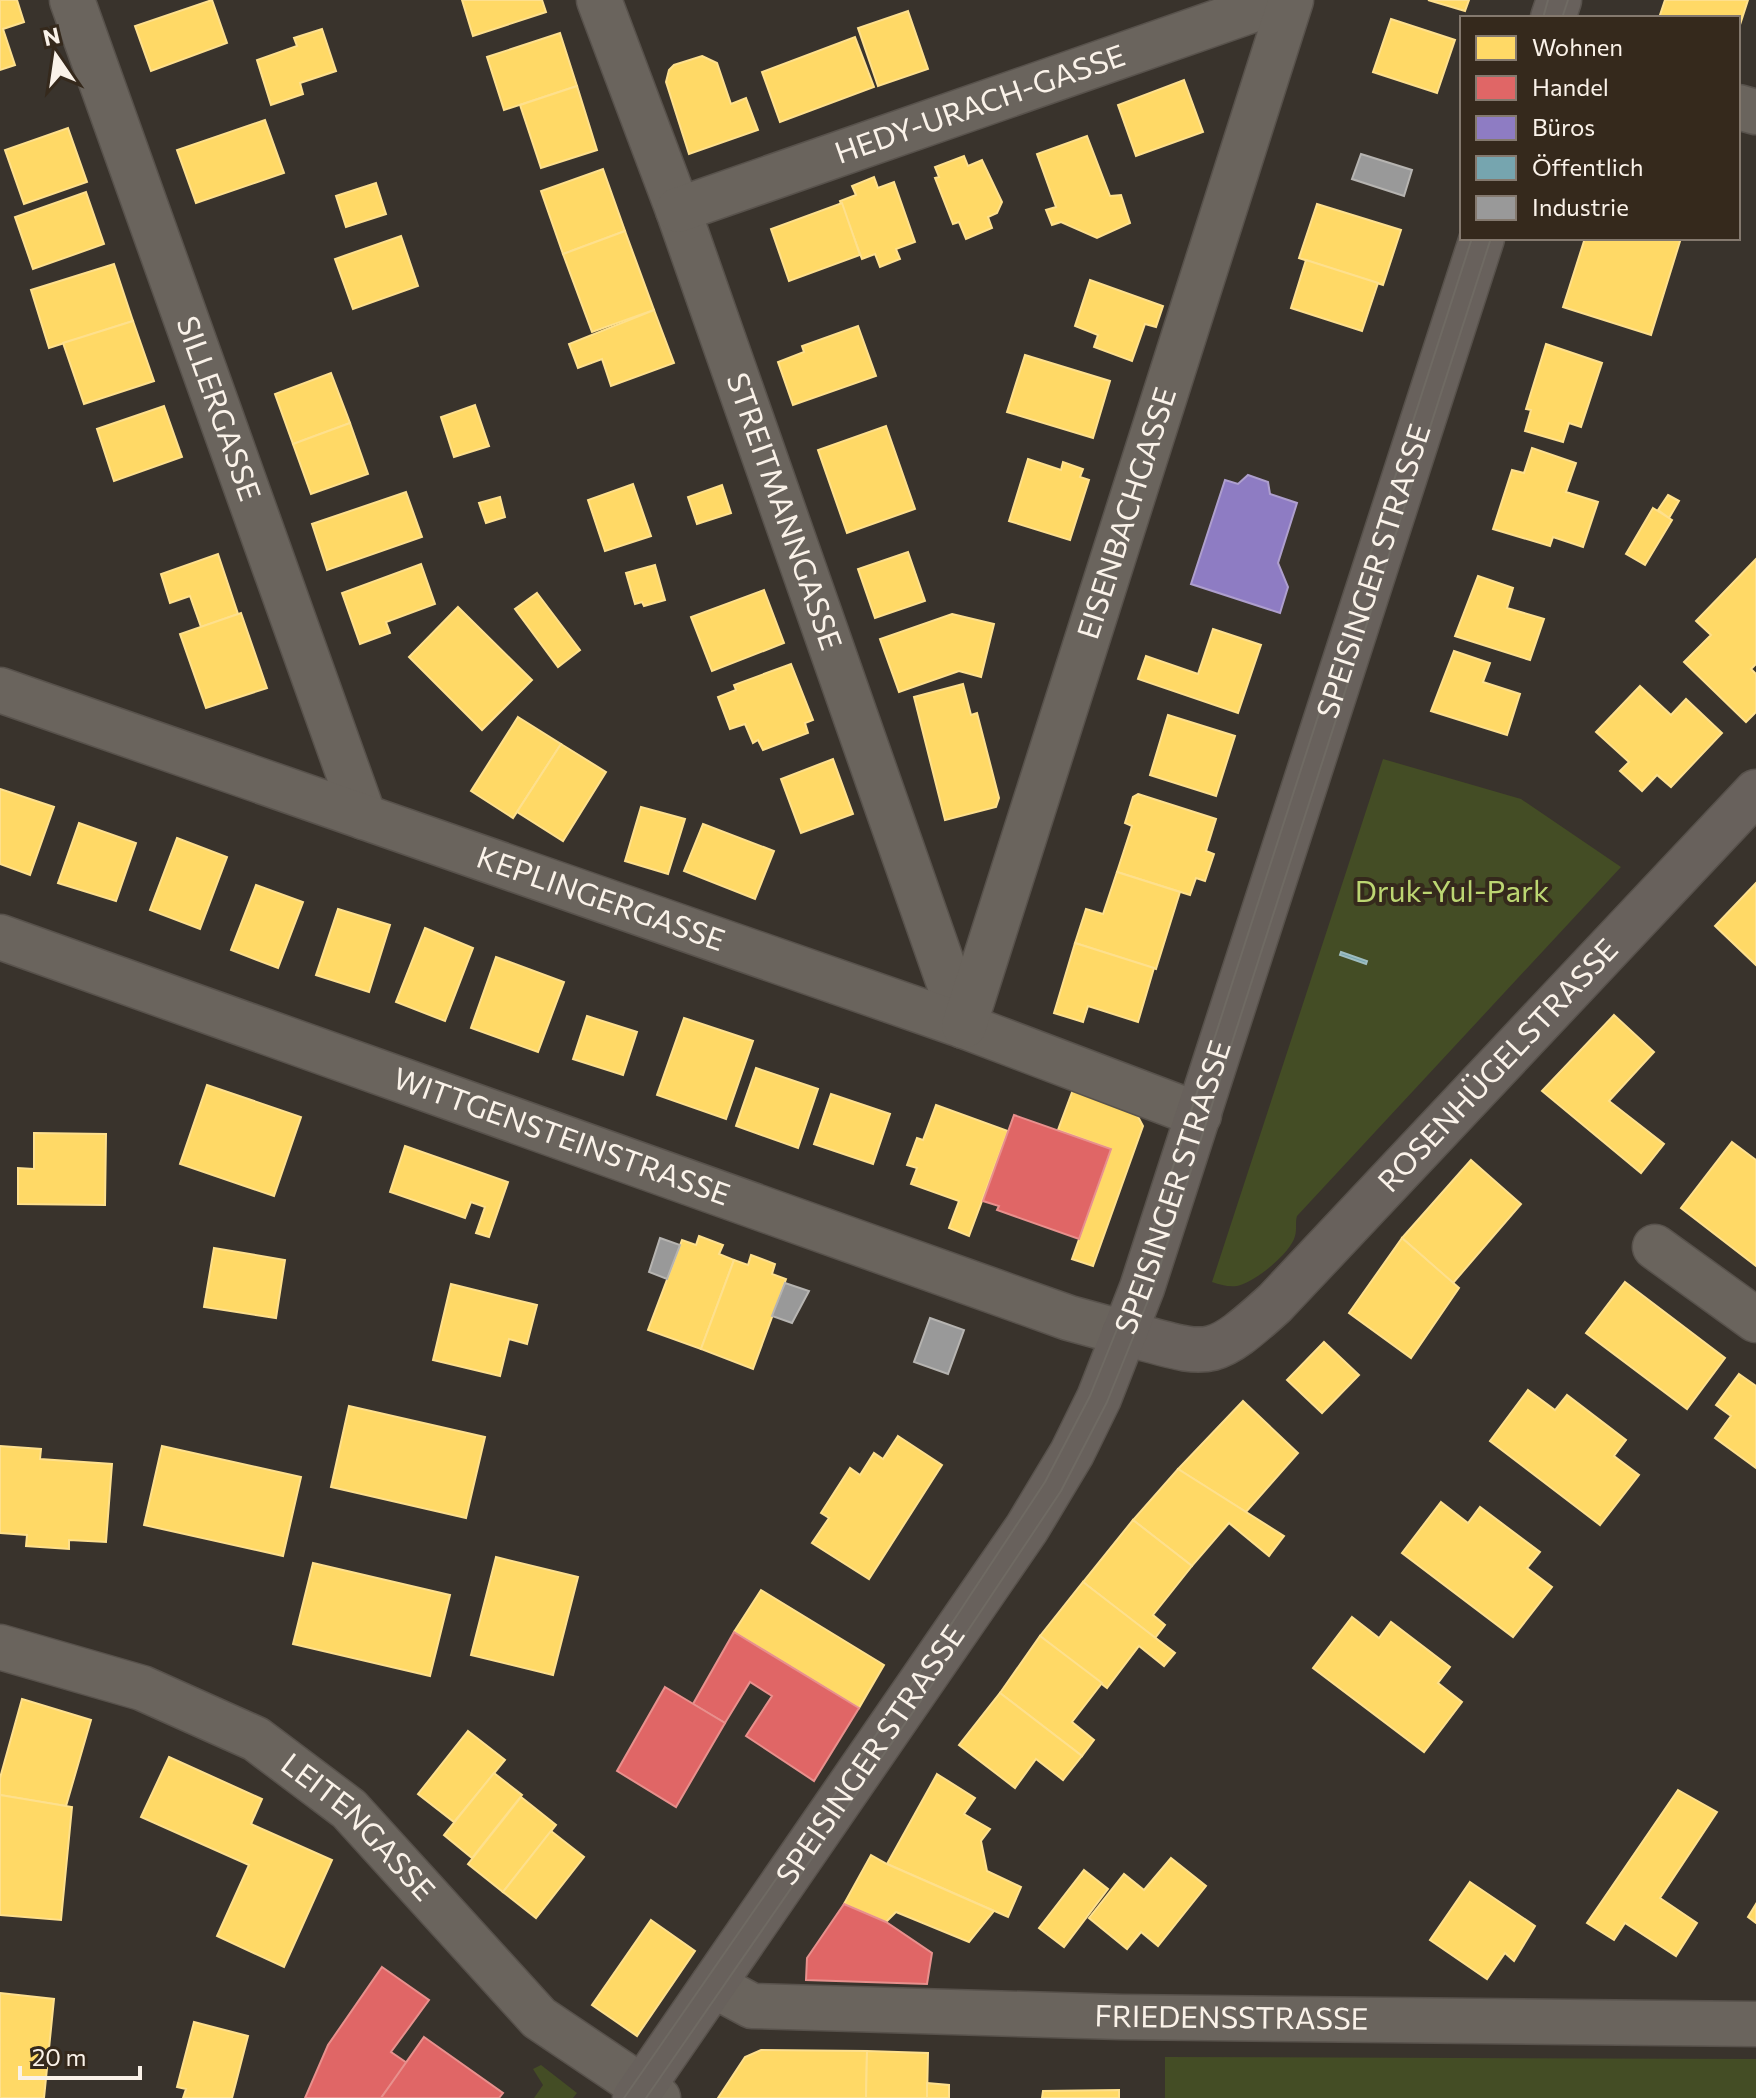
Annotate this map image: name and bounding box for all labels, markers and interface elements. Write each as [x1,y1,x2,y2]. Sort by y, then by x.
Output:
north arrow [16,16,96,96]
legend [1460,16,1740,240]
text: N [40,21,62,51]
text: Wohnen [1532,32,1623,61]
street label: HEDY-URACH-GASSE [829,35,1129,170]
text: Handel [1532,72,1609,101]
text: Büros [1532,112,1595,141]
text: Öffentlich [1532,152,1644,181]
text: Industrie [1532,192,1629,221]
street label: SILLERGASSE [170,310,270,505]
street label: STREITMANNGASSE [720,367,852,654]
street label: EISENBACHGASSE [1068,382,1182,643]
street label: SPEISINGER STRASSE [1307,419,1437,722]
street label: KEPLINGERGASSE [472,837,730,957]
park label: Druk-Yul-Park [1355,871,1549,908]
street label: ROSENHÜGELSTRASSE [1369,930,1624,1198]
street label: SPEISINGER STRASSE [1105,1035,1237,1339]
street label: WITTGENSTEINSTRASSE [389,1058,735,1212]
street label: SPEISINGER STRASSE [766,1617,971,1891]
street label: LEITENGASSE [275,1744,444,1907]
street label: FRIEDENSSTRASSE [1094,1995,1369,2036]
scale bar [20,2030,140,2080]
text: 20 m [32,2042,86,2071]

